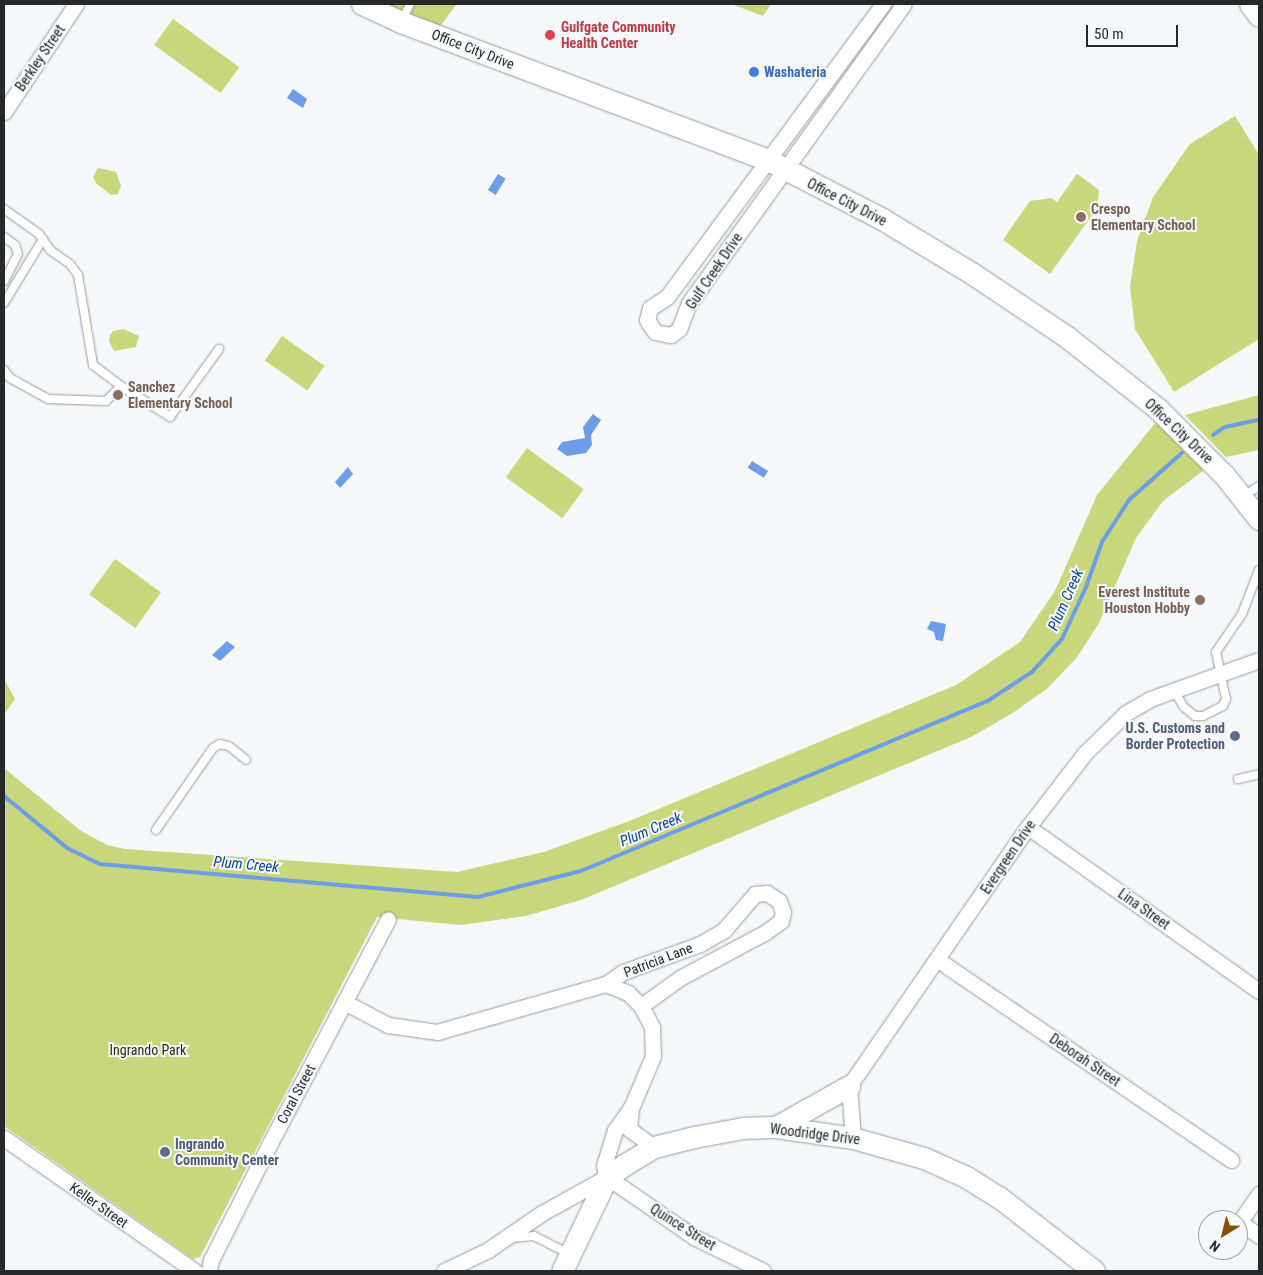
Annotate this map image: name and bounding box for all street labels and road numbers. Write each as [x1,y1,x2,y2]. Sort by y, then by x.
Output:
street label: Berkley Street [12,22,68,94]
street label: Office City Drive [429,26,517,72]
street label: Office City Drive [804,175,890,229]
street label: Gulf Creek Drive [682,230,746,312]
street label: Office City Drive [1141,395,1217,467]
street label: Evergreen Drive [977,817,1039,897]
street label: Lina Street [1115,885,1173,933]
street label: Patricia Lane [621,939,695,981]
street label: Deborah Street [1046,1030,1124,1090]
street label: Coral Street [273,1061,319,1127]
street label: Woodridge Drive [769,1120,861,1148]
street label: Keller Street [67,1179,131,1231]
street label: Quince Street [647,1200,719,1254]

